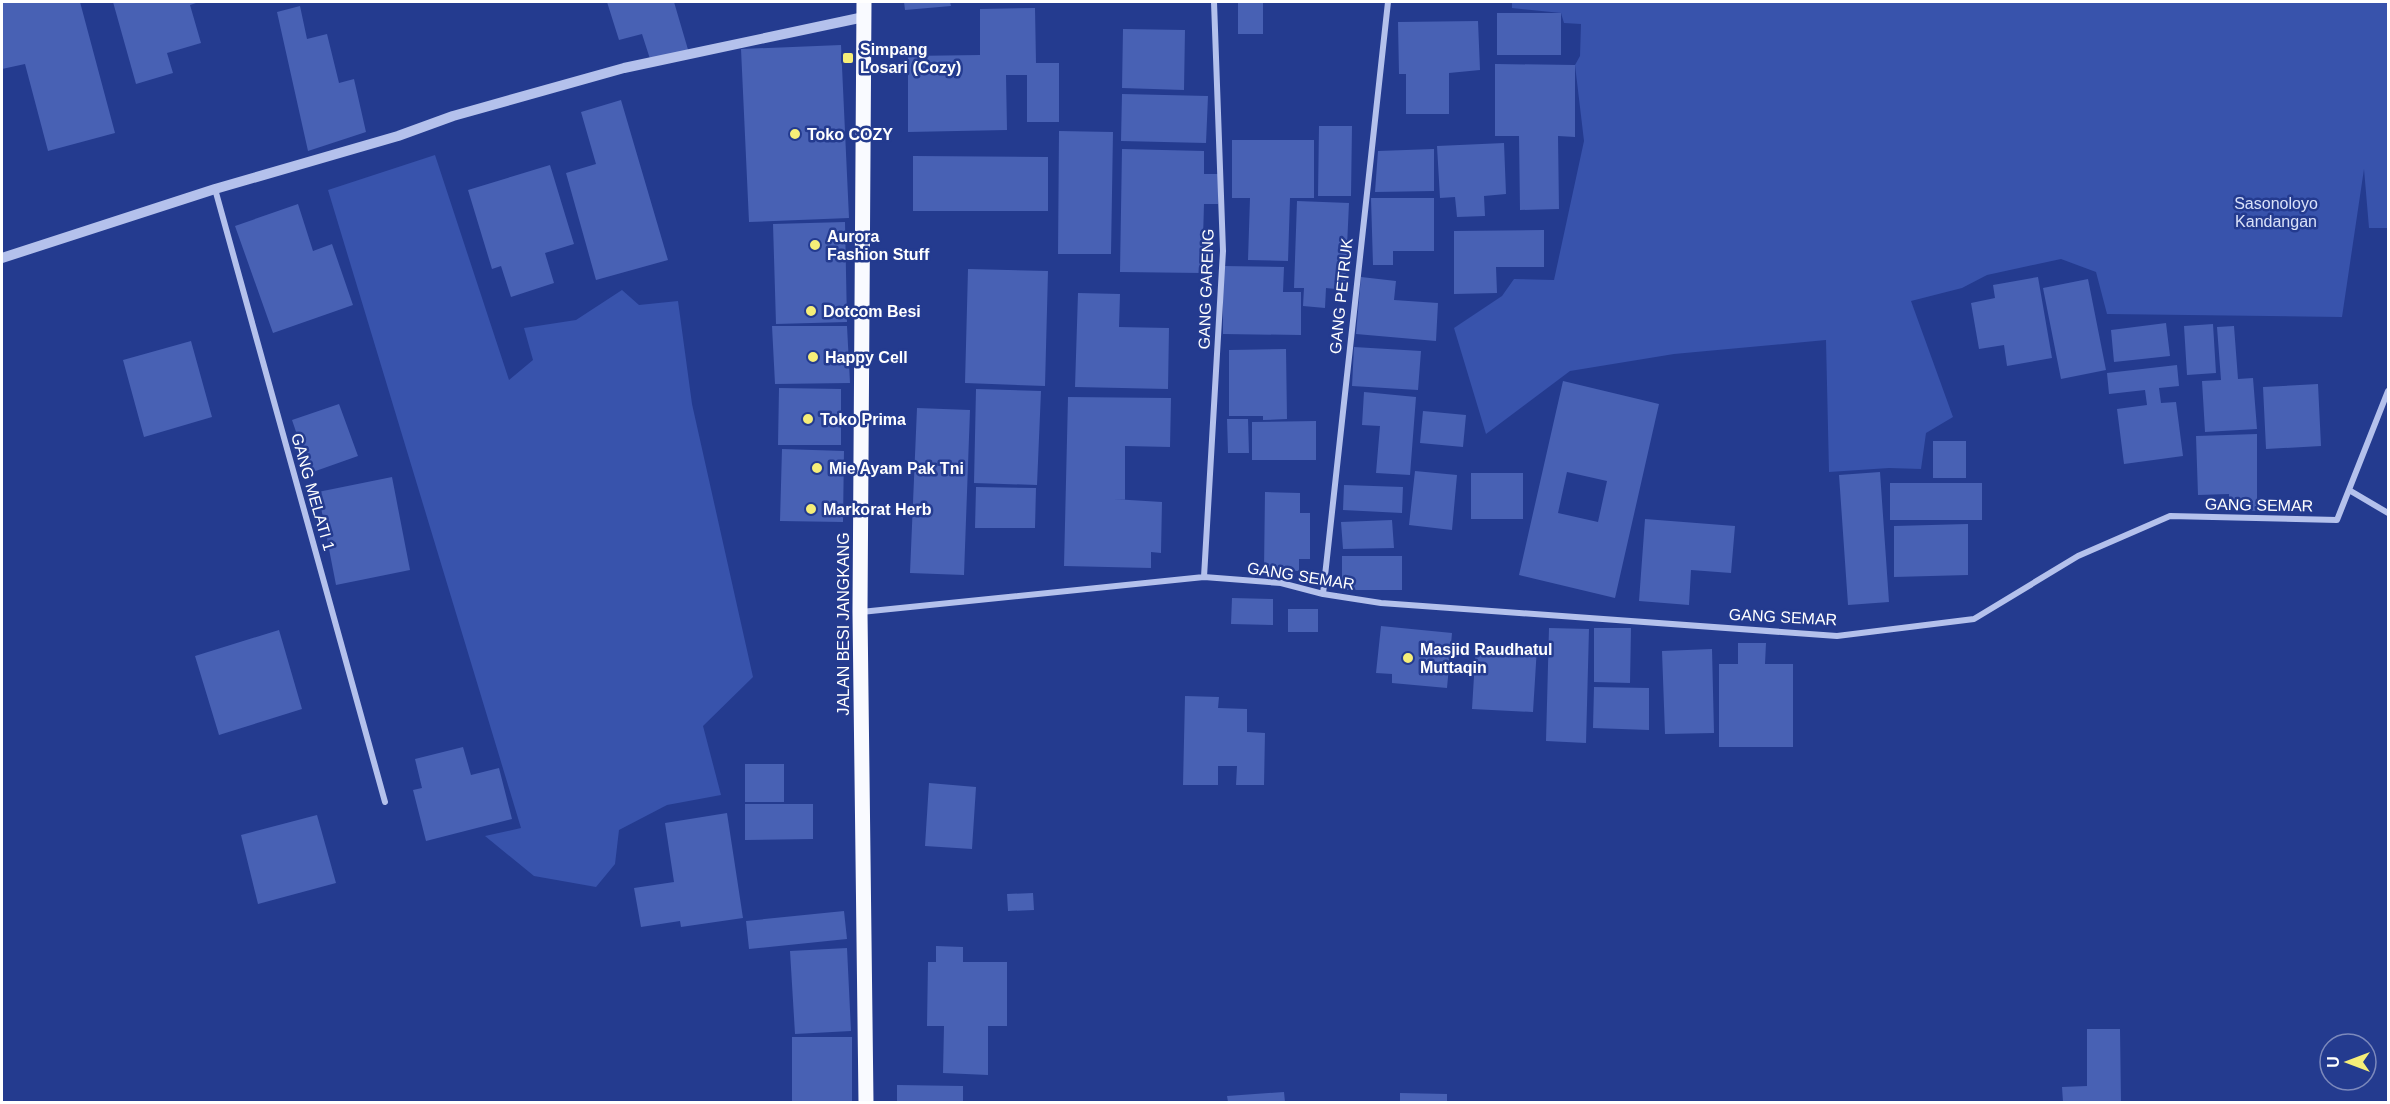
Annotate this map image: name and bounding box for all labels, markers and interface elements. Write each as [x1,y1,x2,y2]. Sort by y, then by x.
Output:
place label: Simpang Losari (Cozy) [860,41,961,76]
marker: Simpang Losari (Cozy) [841,51,855,65]
place label: Toko COZY [807,126,893,143]
marker: Toko COZY [788,127,802,141]
park label: Sasonoloyo Kandangan [2234,195,2318,230]
place label: Aurora Fashion Stuff [827,228,930,263]
street label: GANG GARENG [1195,228,1217,350]
street label: GANG PETRUK [1326,237,1356,355]
marker: Aurora Fashion Stuff [808,238,822,252]
place label: Dotcom Besi [823,303,921,320]
marker: Dotcom Besi [804,304,818,318]
place label: Happy Cell [825,349,908,366]
marker: Happy Cell [806,350,820,364]
place label: Toko Prima [820,411,906,428]
marker: Toko Prima [801,412,815,426]
street label: GANG MELATI 1 [288,431,338,553]
place label: Mie Ayam Pak Tni [829,460,964,477]
marker: Mie Ayam Pak Tni [810,461,824,475]
street label: GANG SEMAR [2205,496,2313,514]
place label: Markorat Herb [823,501,932,518]
marker: Markorat Herb [804,502,818,516]
street label: JALAN BESI JANGKANG [835,532,852,716]
street label: GANG SEMAR [1246,559,1356,593]
street label: GANG SEMAR [1728,606,1838,628]
place label: Masjid Raudhatul Muttaqin [1420,641,1552,676]
marker: Masjid Raudhatul Muttaqin [1401,651,1415,665]
north arrow [2318,1032,2378,1092]
text: U [2325,1056,2342,1068]

